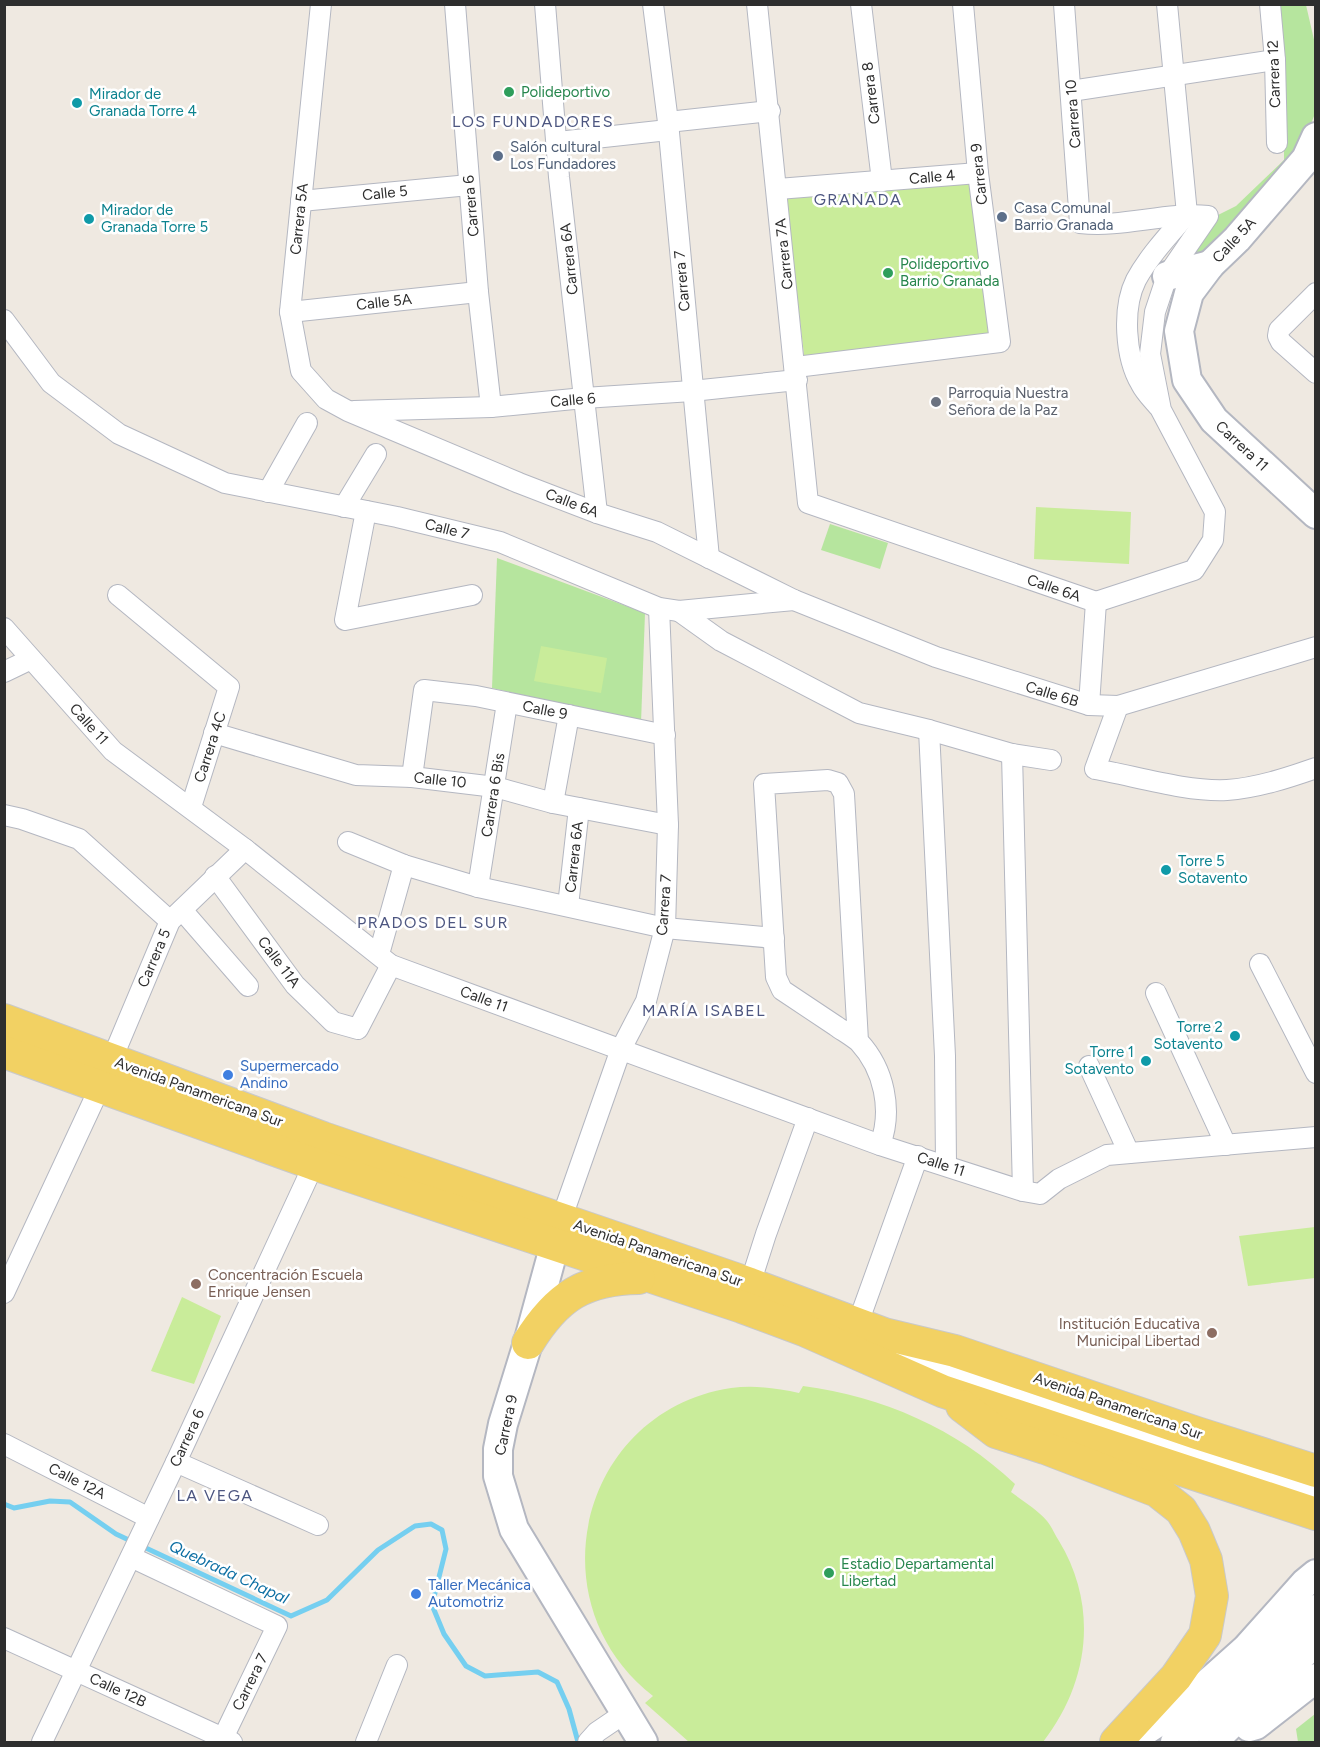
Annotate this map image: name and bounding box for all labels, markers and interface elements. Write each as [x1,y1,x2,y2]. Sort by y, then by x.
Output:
street label: Carrera 12 [1264,40,1284,108]
street label: Carrera 8 [858,61,884,125]
street label: Carrera 10 [1062,79,1084,149]
place label: Polideportivo [521,83,610,101]
place label: Mirador de Granada Torre 4 [89,85,197,120]
marker: Polideportivo [502,85,516,99]
marker: Mirador de Granada Torre 4 [70,96,84,110]
district label: LOS FUNDADORES [452,112,614,131]
place label: Salón cultural Los Fundadores [510,138,616,173]
street label: Carrera 9 [967,142,991,206]
marker: Salón cultural Los Fundadores [491,149,505,163]
street label: Calle 4 [908,166,956,188]
street label: Carrera 6 [459,174,483,238]
street label: Carrera 5A [286,182,312,256]
street label: Calle 5 [361,182,409,204]
district label: GRANADA [814,190,902,209]
place label: Casa Comunal Barrio Granada [1014,199,1113,234]
place label: Mirador de Granada Torre 5 [101,201,208,236]
marker: Casa Comunal Barrio Granada [995,210,1009,224]
marker: Mirador de Granada Torre 5 [82,212,96,226]
street label: Calle 5A [1208,213,1260,267]
street label: Carrera 7A [771,218,797,290]
street label: Carrera 6A [556,222,582,296]
street label: Carrera 7 [670,250,694,312]
place label: Polideportivo Barrio Granada [900,255,999,290]
marker: Polideportivo Barrio Granada [881,266,895,280]
street label: Calle 5A [355,290,413,314]
place label: Parroquia Nuestra Señora de la Paz [948,384,1068,419]
street label: Calle 6 [550,389,597,411]
marker: Parroquia Nuestra Señora de la Paz [929,395,943,409]
street label: Carrera 11 [1212,417,1272,475]
street label: Calle 6A [543,485,601,521]
street label: Calle 7 [423,515,471,543]
street label: Calle 6A [1025,570,1083,606]
street label: Calle 6B [1023,677,1081,711]
street label: Calle 9 [521,697,569,723]
street label: Calle 11 [66,700,112,748]
street label: Carrera 4C [190,709,230,785]
street label: Carrera 6 Bis [477,752,509,838]
street label: Calle 10 [413,768,467,792]
street label: Carrera 6A [561,820,587,894]
place label: Torre 5 Sotavento [1178,852,1248,887]
marker: Torre 5 Sotavento [1159,863,1173,877]
street label: Carrera 7 [653,874,675,936]
district label: PRADOS DEL SUR [357,913,509,932]
street label: Carrera 5 [134,926,174,990]
street label: Calle 11A [254,933,304,991]
street label: Calle 11 [458,982,510,1016]
district label: MARÍA ISABEL [642,1001,766,1020]
place label: Torre 2 Sotavento [1153,1018,1223,1053]
marker: Torre 2 Sotavento [1228,1029,1242,1043]
place label: Torre 1 Sotavento [1064,1043,1134,1078]
street label: Avenida Panamericana Sur [112,1053,286,1131]
marker: Torre 1 Sotavento [1139,1054,1153,1068]
place label: Supermercado Andino [240,1057,339,1092]
marker: Supermercado Andino [221,1068,235,1082]
street label: Calle 11 [915,1148,967,1180]
street label: Avenida Panamericana Sur [571,1216,745,1290]
place label: Concentración Escuela Enrique Jensen [208,1266,363,1301]
marker: Concentración Escuela Enrique Jensen [189,1277,203,1291]
place label: Institución Educativa Municipal Libertad [1059,1315,1200,1350]
marker: Institución Educativa Municipal Libertad [1205,1326,1219,1340]
street label: Avenida Panamericana Sur [1031,1369,1205,1443]
street label: Carrera 9 [491,1393,521,1457]
street label: Carrera 6 [166,1406,208,1470]
street label: Calle 12A [45,1459,109,1503]
district label: LA VEGA [176,1486,254,1505]
water label: Quebrada Chapal [166,1536,292,1608]
place label: Estadio Departamental Libertad [841,1555,994,1590]
marker: Estadio Departamental Libertad [822,1566,836,1580]
place label: Taller Mecánica Automotriz [428,1576,531,1611]
marker: Taller Mecánica Automotriz [409,1587,423,1601]
street label: Carrera 7 [228,1651,272,1713]
street label: Calle 12B [87,1669,149,1711]

